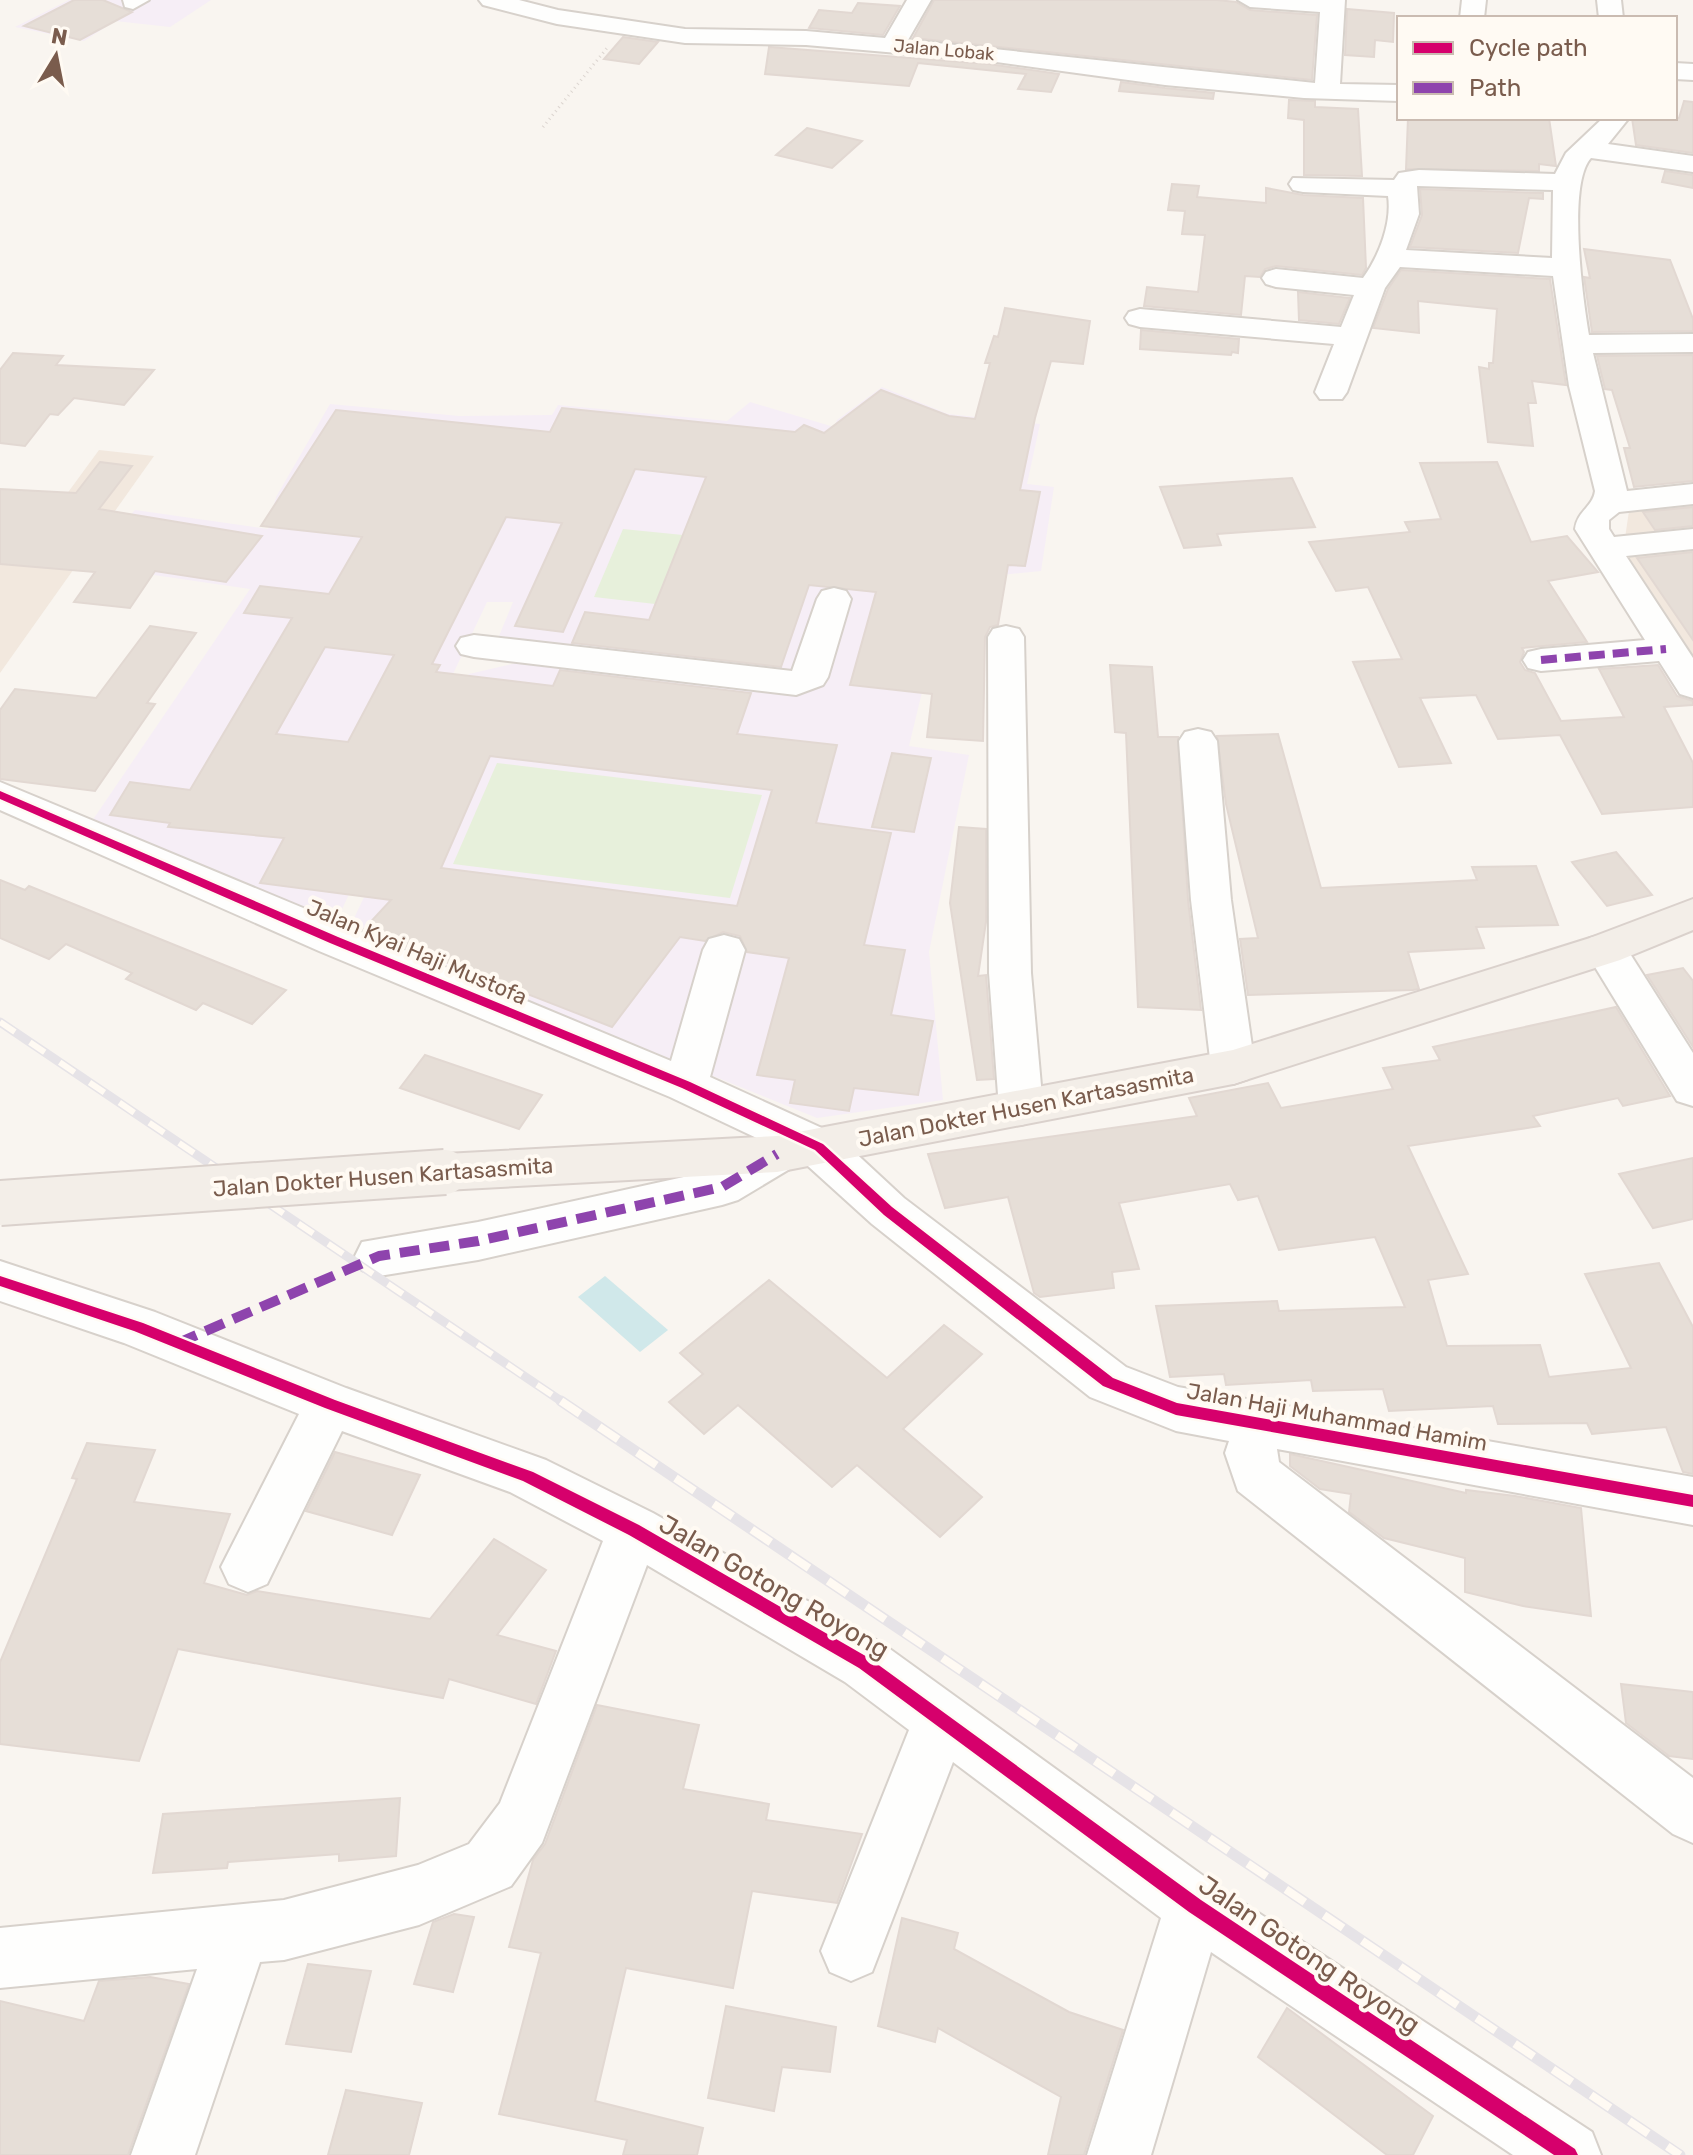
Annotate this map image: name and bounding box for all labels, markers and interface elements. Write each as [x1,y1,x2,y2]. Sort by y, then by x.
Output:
north arrow [16,16,96,96]
legend [1397,16,1677,120]
text: N [49,22,70,51]
text: Cycle path [1469,34,1588,62]
street label: Jalan Lobak [893,35,996,65]
text: Path [1469,74,1521,102]
street label: Jalan Kyai Haji Mustofa [303,893,531,1011]
street label: Jalan Dokter Husen Kartasasmita [856,1061,1196,1153]
street label: Jalan Dokter Husen Kartasasmita [212,1152,554,1202]
street label: Jalan Haji Muhammad Hamim [1185,1377,1489,1457]
street label: Jalan Gotong Royong [654,1509,894,1665]
street label: Jalan Gotong Royong [1192,1869,1426,2041]

